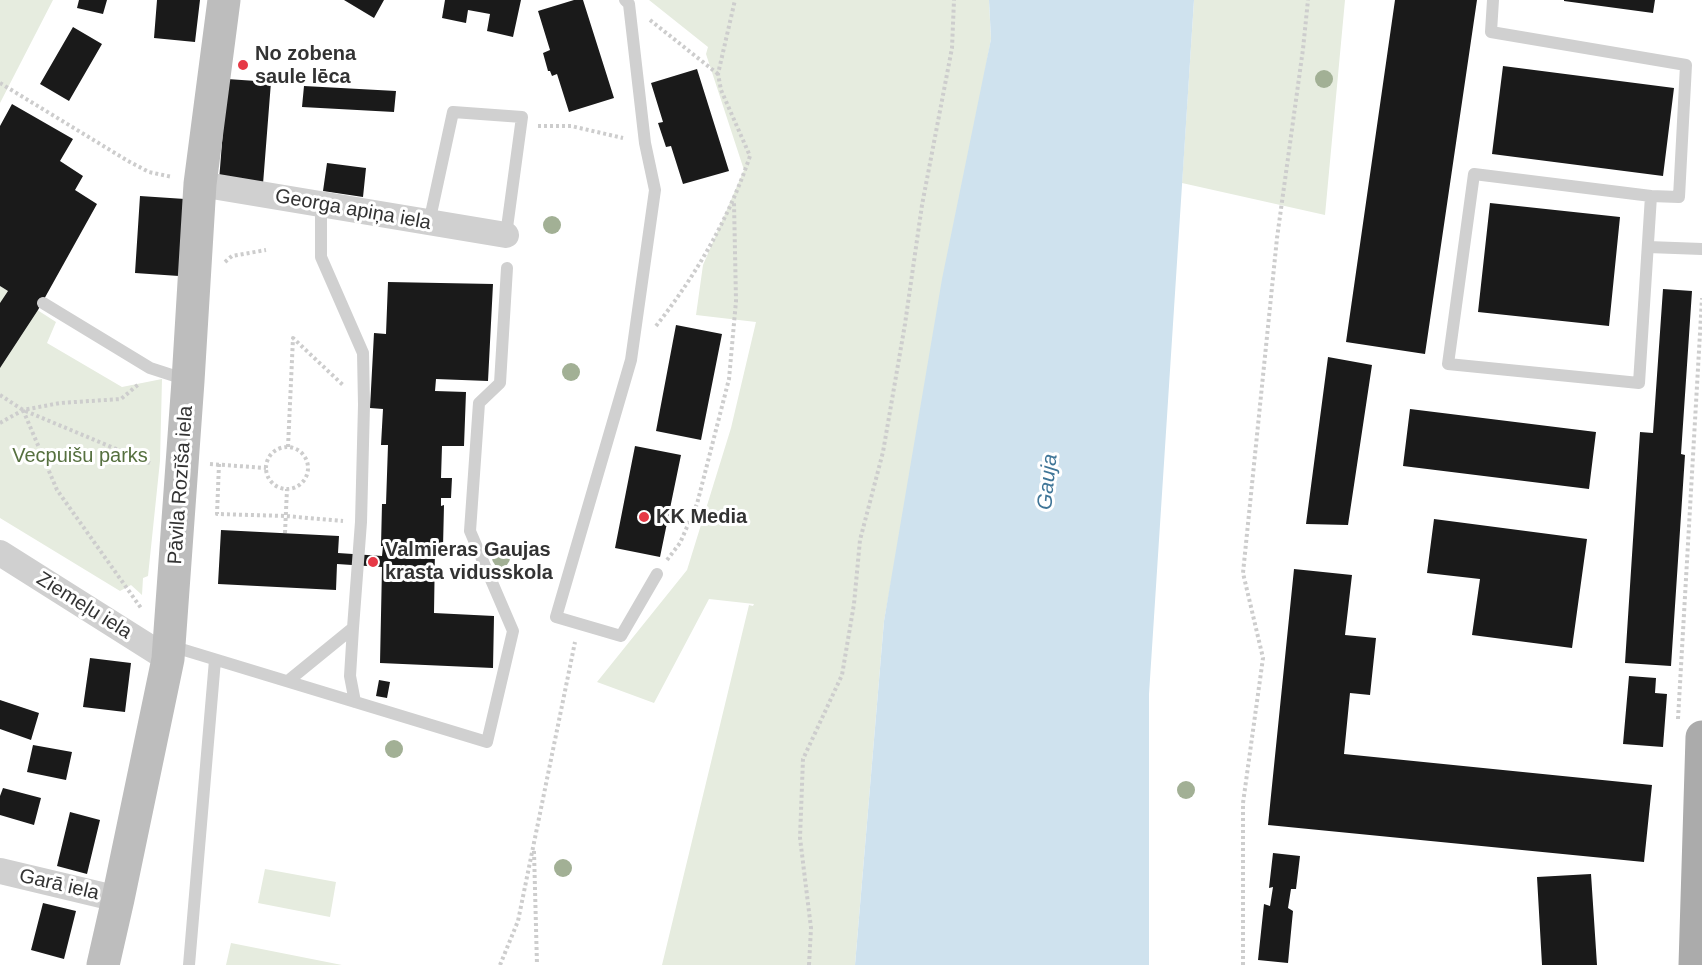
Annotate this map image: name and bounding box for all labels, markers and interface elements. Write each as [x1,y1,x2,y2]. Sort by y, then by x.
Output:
place label: No zobena saule lēca [255,42,356,89]
marker: No zobena saule lēca [236,58,250,72]
street label: Georga apiņa iela [273,184,433,236]
street label: Pāvila Rozīša iela [163,405,199,565]
park label: Vecpuišu parks [12,444,148,468]
water label: Gauja [1033,453,1063,511]
place label: KK Media [656,505,747,529]
marker: KK Media [637,510,651,524]
place label: Valmieras Gaujas krasta vidusskola [385,538,553,585]
marker: Valmieras Gaujas krasta vidusskola [366,555,380,569]
street label: Ziemeļu iela [32,567,136,645]
street label: Garā iela [17,864,101,906]

